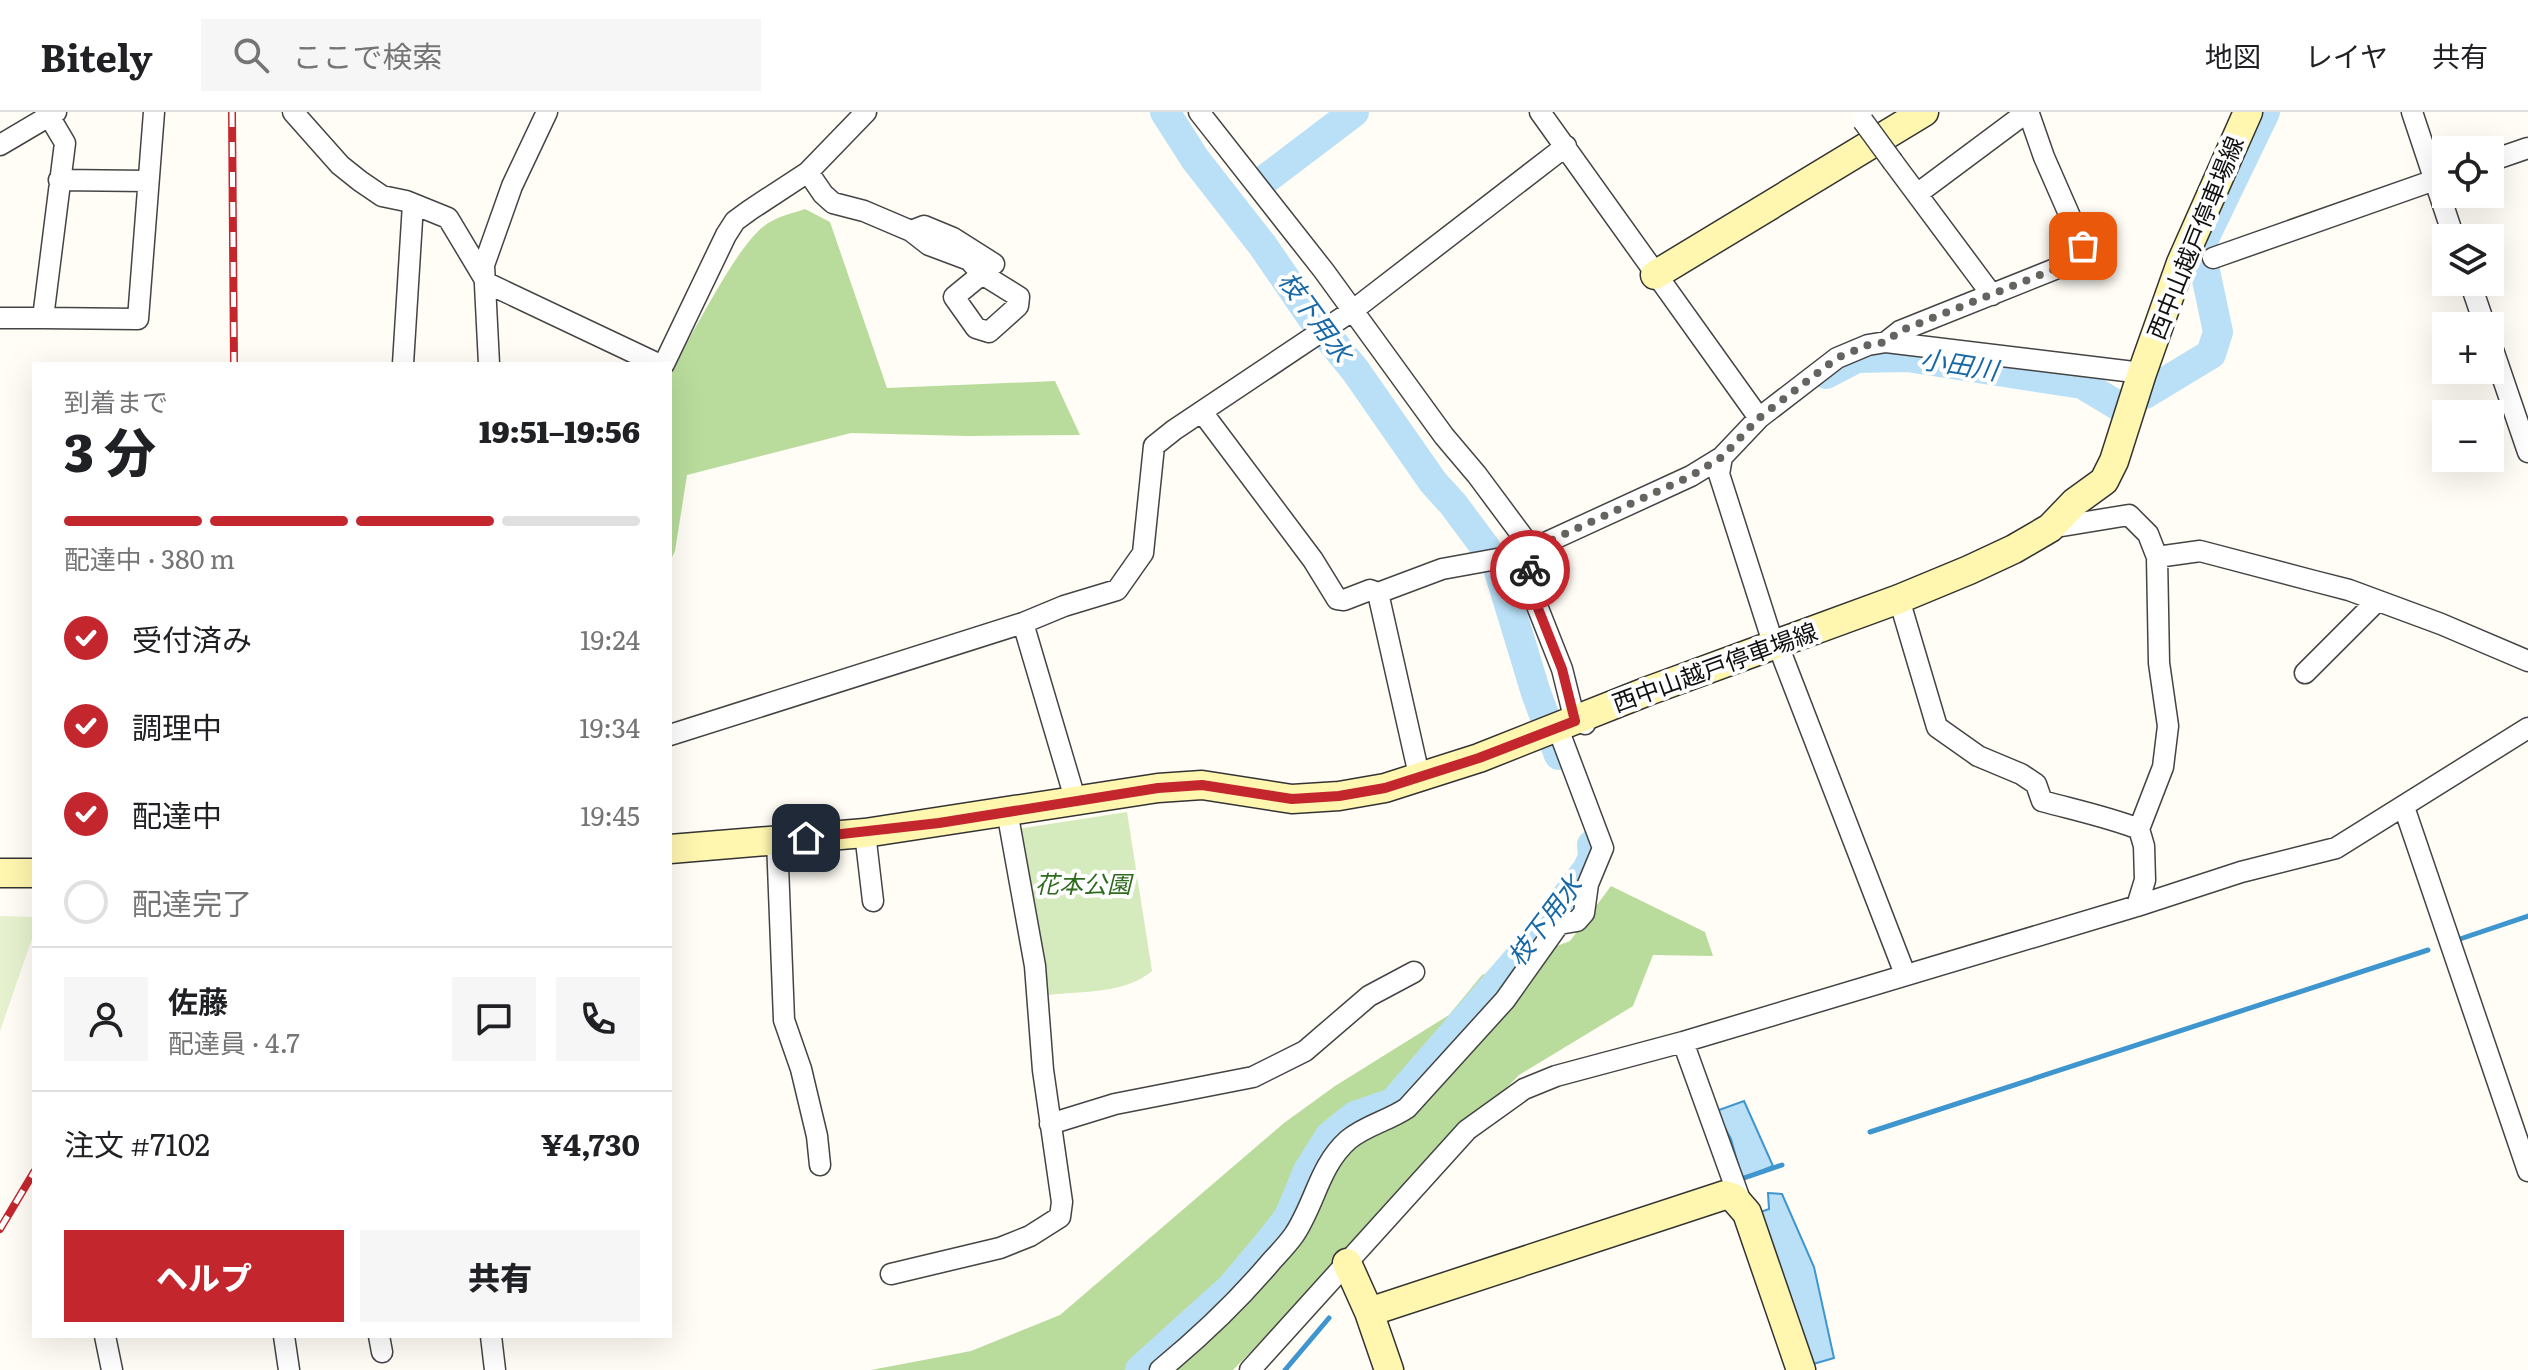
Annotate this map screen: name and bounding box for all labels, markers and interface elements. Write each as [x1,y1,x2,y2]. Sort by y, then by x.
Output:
search box [201,19,761,91]
text: Bitely [40,27,153,84]
icon: search [229,33,273,77]
text: ここで検索 [293,33,443,77]
text: 地図 [2205,34,2261,76]
text: レイヤ [2305,34,2388,76]
text: 共有 [2432,34,2488,76]
street label: 西中山越戸停車場線 [2137,130,2250,344]
map controls [2432,136,2504,472]
button: locate [2432,136,2504,208]
pin [2049,212,2117,280]
icon: bag [2061,224,2105,268]
button: layers [2432,224,2504,296]
water label: 枝下用水 [1271,262,1365,371]
button: + [2432,312,2504,384]
water label: 小田川 [1918,337,2004,388]
text: 到着まで [64,381,168,420]
button: − [2432,400,2504,472]
text: 19:51–19:56 [479,408,640,452]
text: 3 分 [64,411,156,488]
courier [1490,530,1570,610]
text: 配達中 · 380 m [64,538,235,577]
icon: bike [1508,548,1552,592]
street label: 西中山越戸停車場線 [1607,612,1822,719]
icon: check [64,616,108,660]
text: 受付済み [132,616,252,660]
text: 19:24 [580,619,640,658]
icon: check [64,704,108,748]
text: 調理中 [132,704,222,748]
text: 19:34 [579,707,640,746]
icon: check [64,792,108,836]
text: 配達中 [132,792,222,836]
text: 19:45 [580,795,640,834]
pin [772,804,840,872]
icon: home [784,816,828,860]
water label: 枝下用水 [1496,864,1592,973]
park label: 花本公園 [1035,865,1134,900]
text: 配達完了 [132,880,252,924]
button: person [64,977,148,1061]
button: chat [452,977,536,1061]
button: phone [556,977,640,1061]
text: 佐藤 [168,978,228,1022]
text: 配達員 · 4.7 [168,1022,300,1061]
text: 注文 #7102 [64,1121,210,1165]
text: ¥4,730 [541,1121,640,1165]
button: ヘルプ [64,1230,344,1322]
button: 共有 [360,1230,640,1322]

